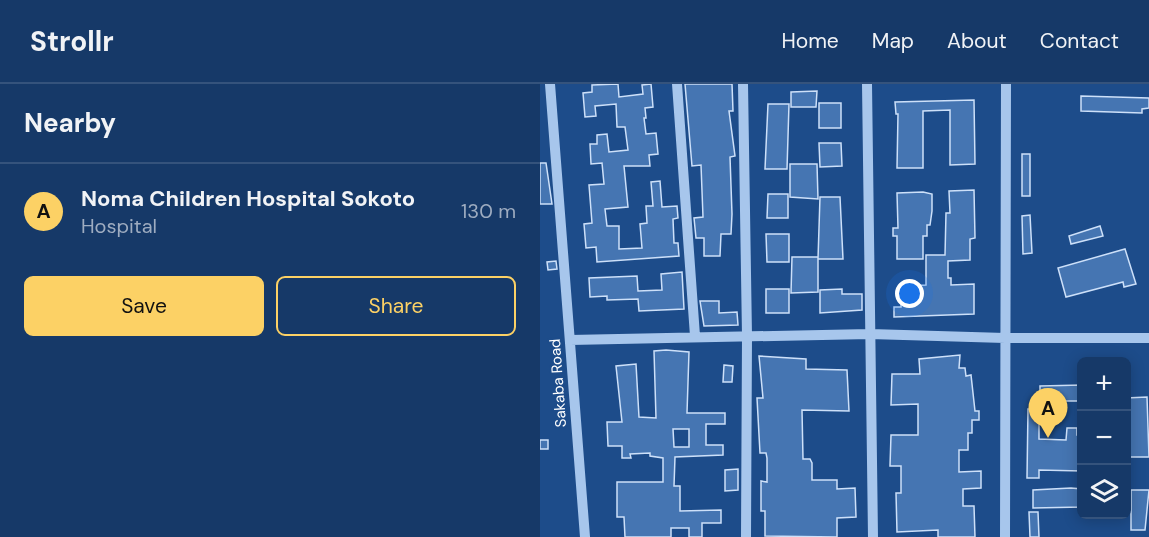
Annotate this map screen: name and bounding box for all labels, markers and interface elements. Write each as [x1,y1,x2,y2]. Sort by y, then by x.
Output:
text: Strollr [30,23,114,60]
text: Home [781,27,839,55]
text: Map [872,27,914,55]
text: About [947,27,1007,55]
text: Contact [1040,27,1119,55]
text: Nearby [24,106,116,140]
text: Noma Children Hospital Sokoto [81,184,415,213]
text: A [36,198,51,224]
text: 130 m [461,198,516,224]
text: Hospital [81,213,157,239]
button: Save [24,276,264,336]
button: Share [276,276,516,336]
your location [895,279,924,308]
street label: Sakaba Road [545,338,571,428]
map controls [1077,357,1131,519]
button: + [1077,357,1131,411]
pin: A [1028,388,1068,438]
button: − [1077,411,1131,465]
button: layers [1077,465,1131,519]

